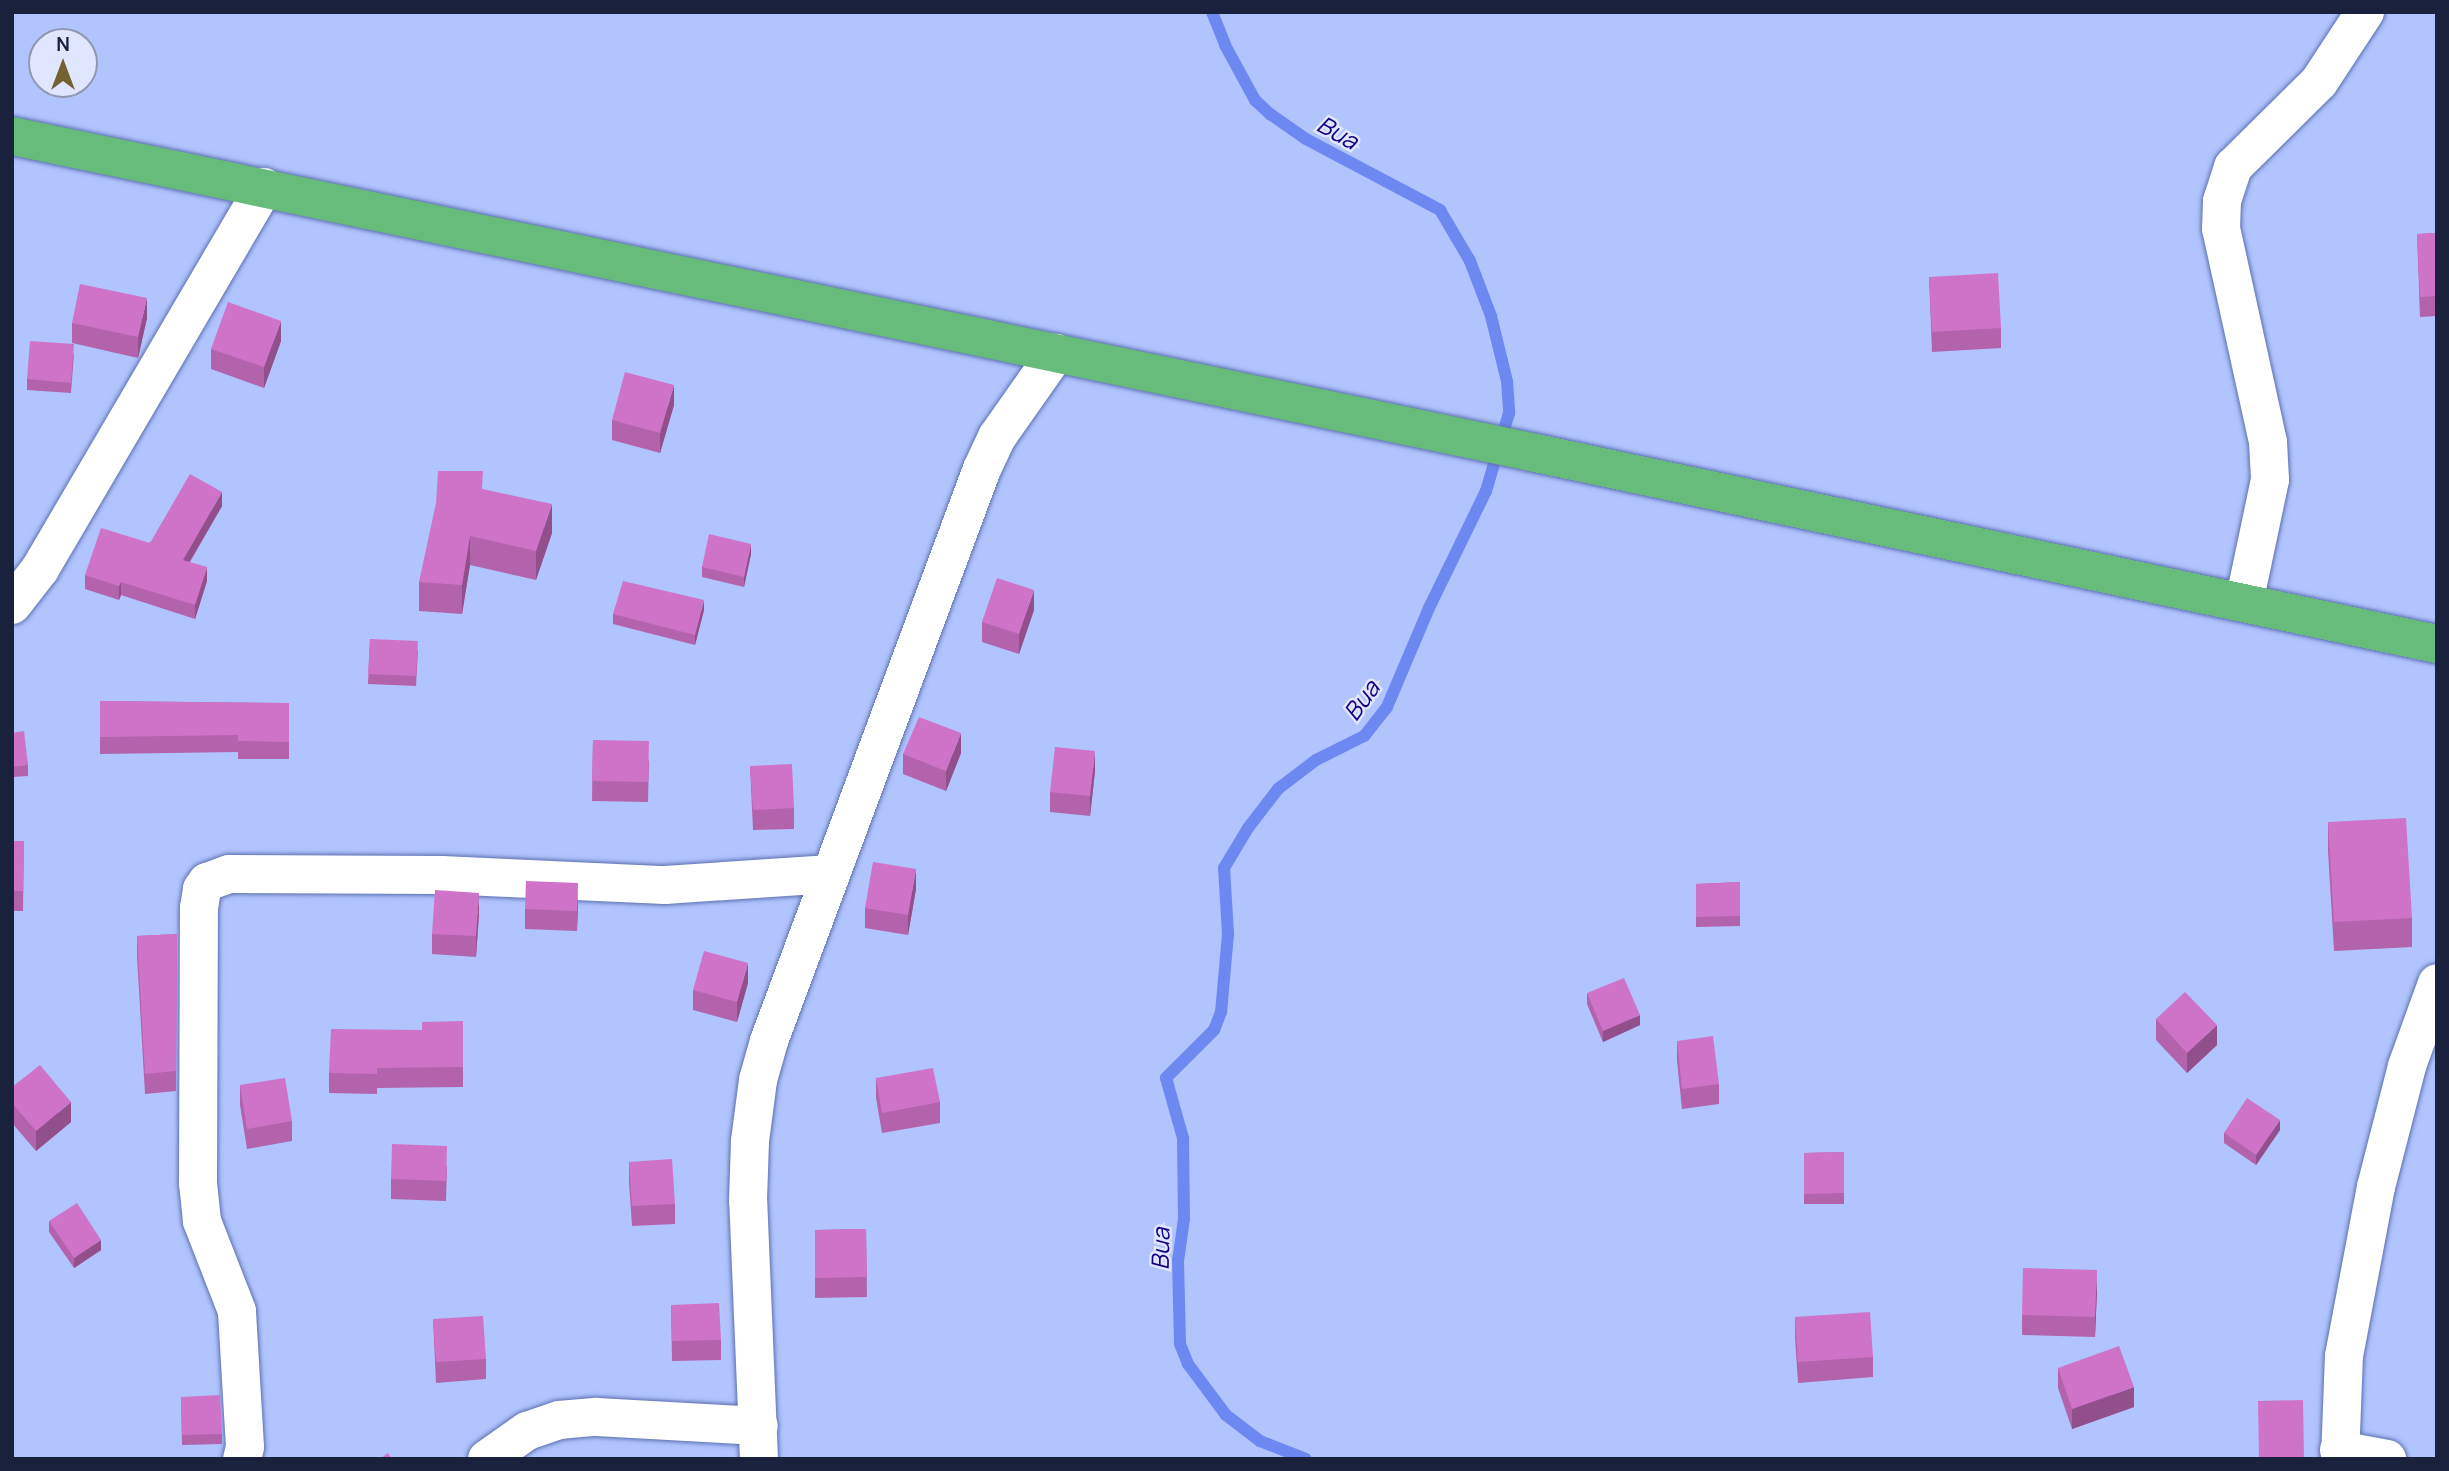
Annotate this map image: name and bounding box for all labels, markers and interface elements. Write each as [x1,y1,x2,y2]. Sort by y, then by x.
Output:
north arrow [28,28,98,98]
text: N [56,31,70,57]
water label: Bua [1313,109,1363,155]
water label: Bua [1337,674,1385,726]
water label: Bua [1145,1228,1175,1270]

